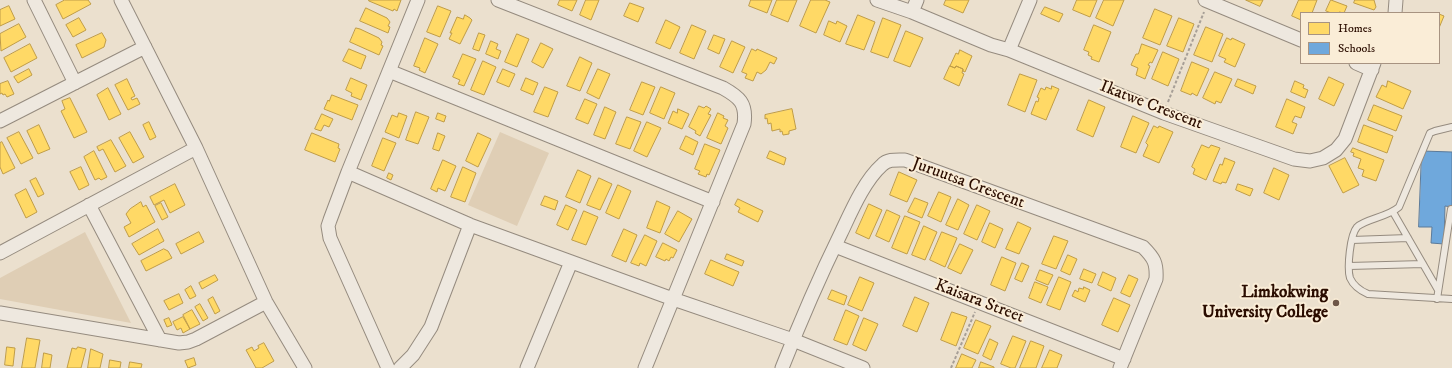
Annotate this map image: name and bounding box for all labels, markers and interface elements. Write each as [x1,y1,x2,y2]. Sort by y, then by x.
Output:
legend [1300,12,1440,64]
text: Homes [1338,21,1372,36]
text: Schools [1338,41,1375,56]
street label: Ikatwe Crescent [1097,77,1205,135]
street label: Juruutsa Crescent [909,154,1027,214]
street label: Kaisara Street [932,276,1026,328]
place label: Limkokwing University College [1202,283,1328,323]
marker: Limkokwing University College [1331,298,1341,308]

